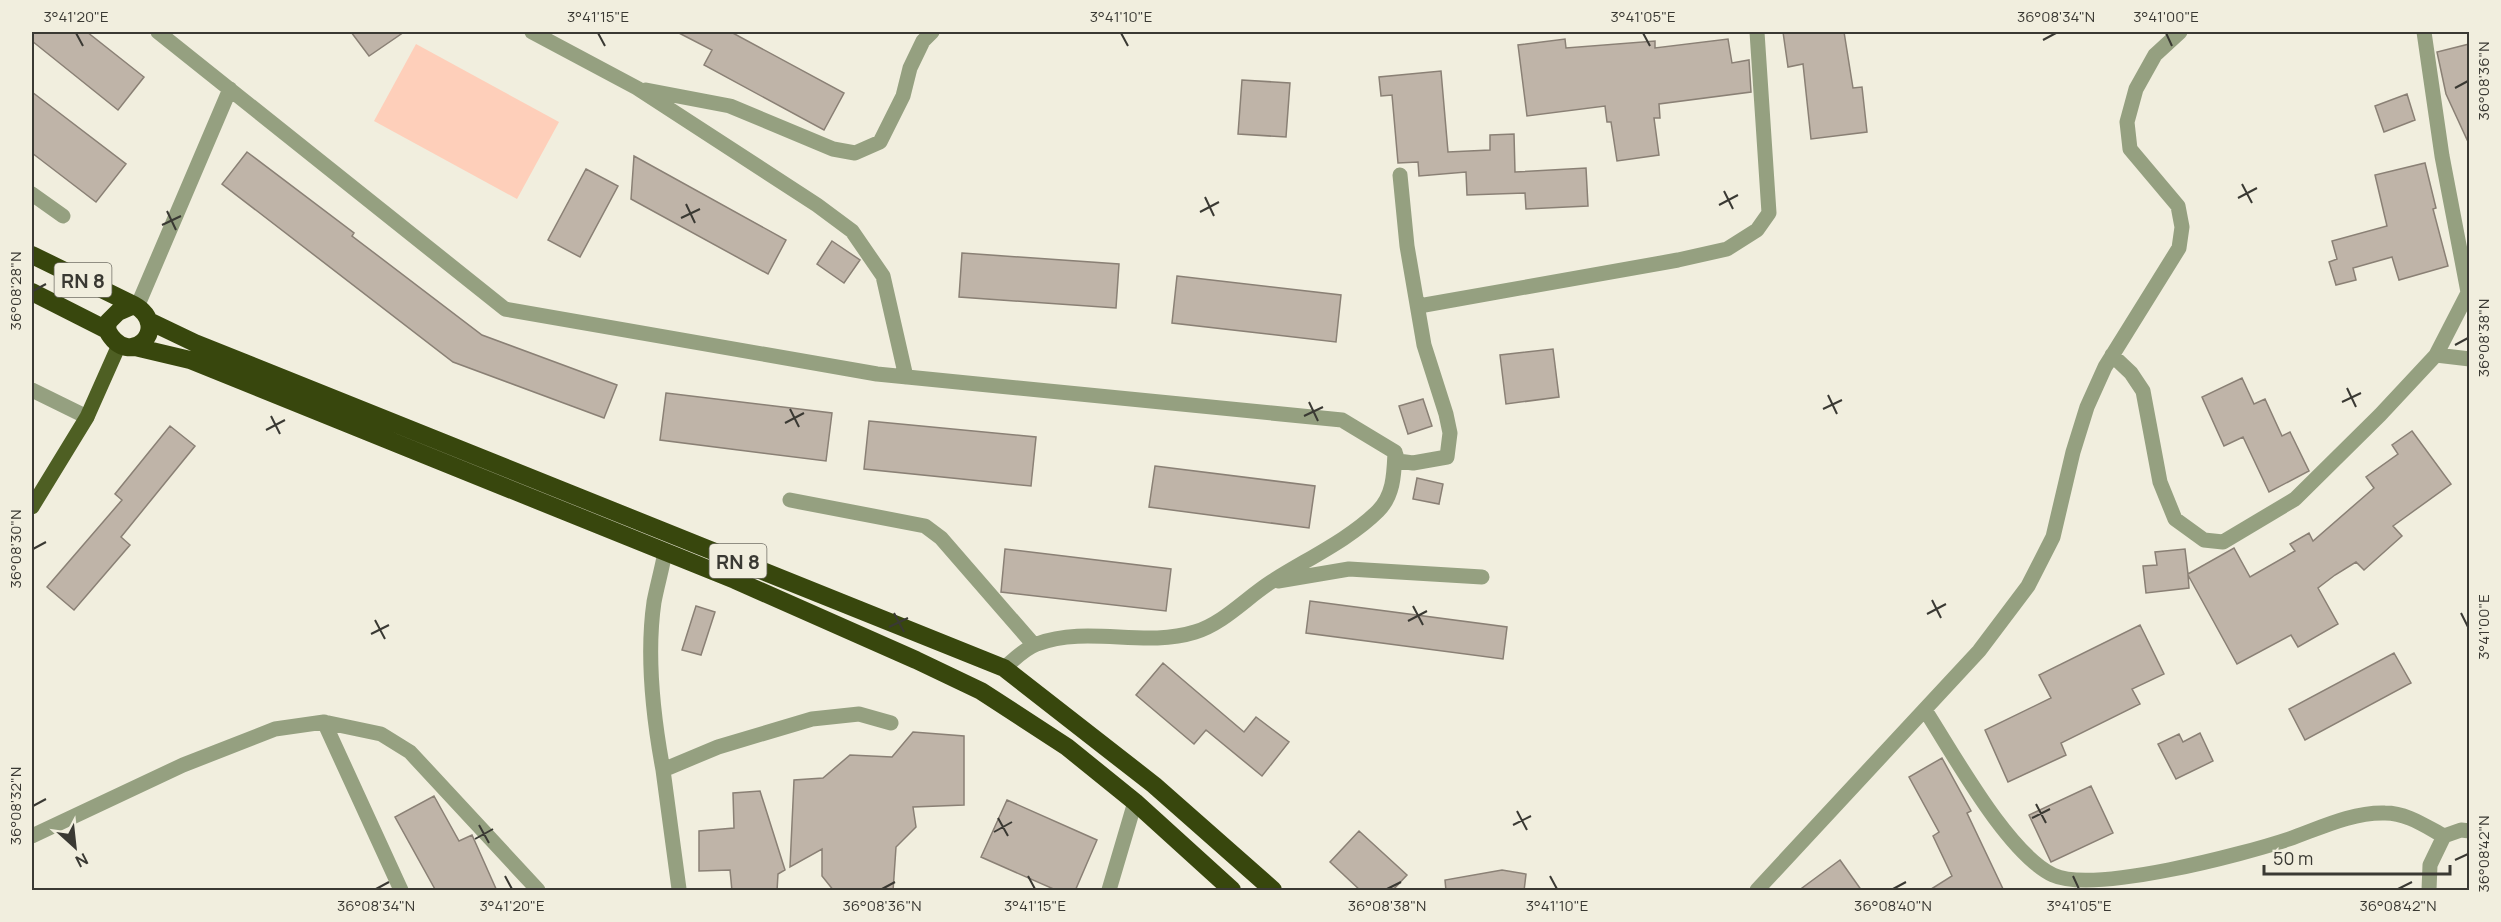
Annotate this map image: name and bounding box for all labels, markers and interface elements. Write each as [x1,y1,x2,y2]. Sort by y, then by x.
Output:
text: 3°41'20"E [43,6,109,27]
text: 3°41'15"E [567,6,629,27]
text: 3°41'10"E [1090,6,1152,27]
text: 3°41'05"E [1610,6,1676,27]
text: 36°08'34"N [2017,6,2095,27]
text: 3°41'00"E [2133,6,2199,27]
text: 36°08'36"N [2473,41,2494,121]
text: 36°08'28"N [5,252,26,330]
road number: RN 8 [54,263,112,297]
text: 36°08'38"N [2473,299,2494,377]
text: 36°08'30"N [5,509,26,589]
road number: RN 8 [710,544,766,578]
text: 3°41'00"E [2473,594,2494,660]
text: 36°08'32"N [5,767,26,845]
text: 36°08'42"N [2473,815,2494,893]
north arrow [45,817,105,877]
scale bar [2264,838,2450,876]
text: 50 m [2273,846,2313,870]
text: N [72,848,92,873]
text: 36°08'34"N [337,895,415,916]
text: 3°41'20"E [479,895,545,916]
text: 36°08'36"N [842,895,922,916]
text: 3°41'15"E [1004,895,1066,916]
text: 36°08'38"N [1348,895,1426,916]
text: 3°41'10"E [1526,895,1588,916]
text: 36°08'40"N [1854,895,1932,916]
text: 3°41'05"E [2046,895,2112,916]
text: 36°08'42"N [2359,895,2437,916]

